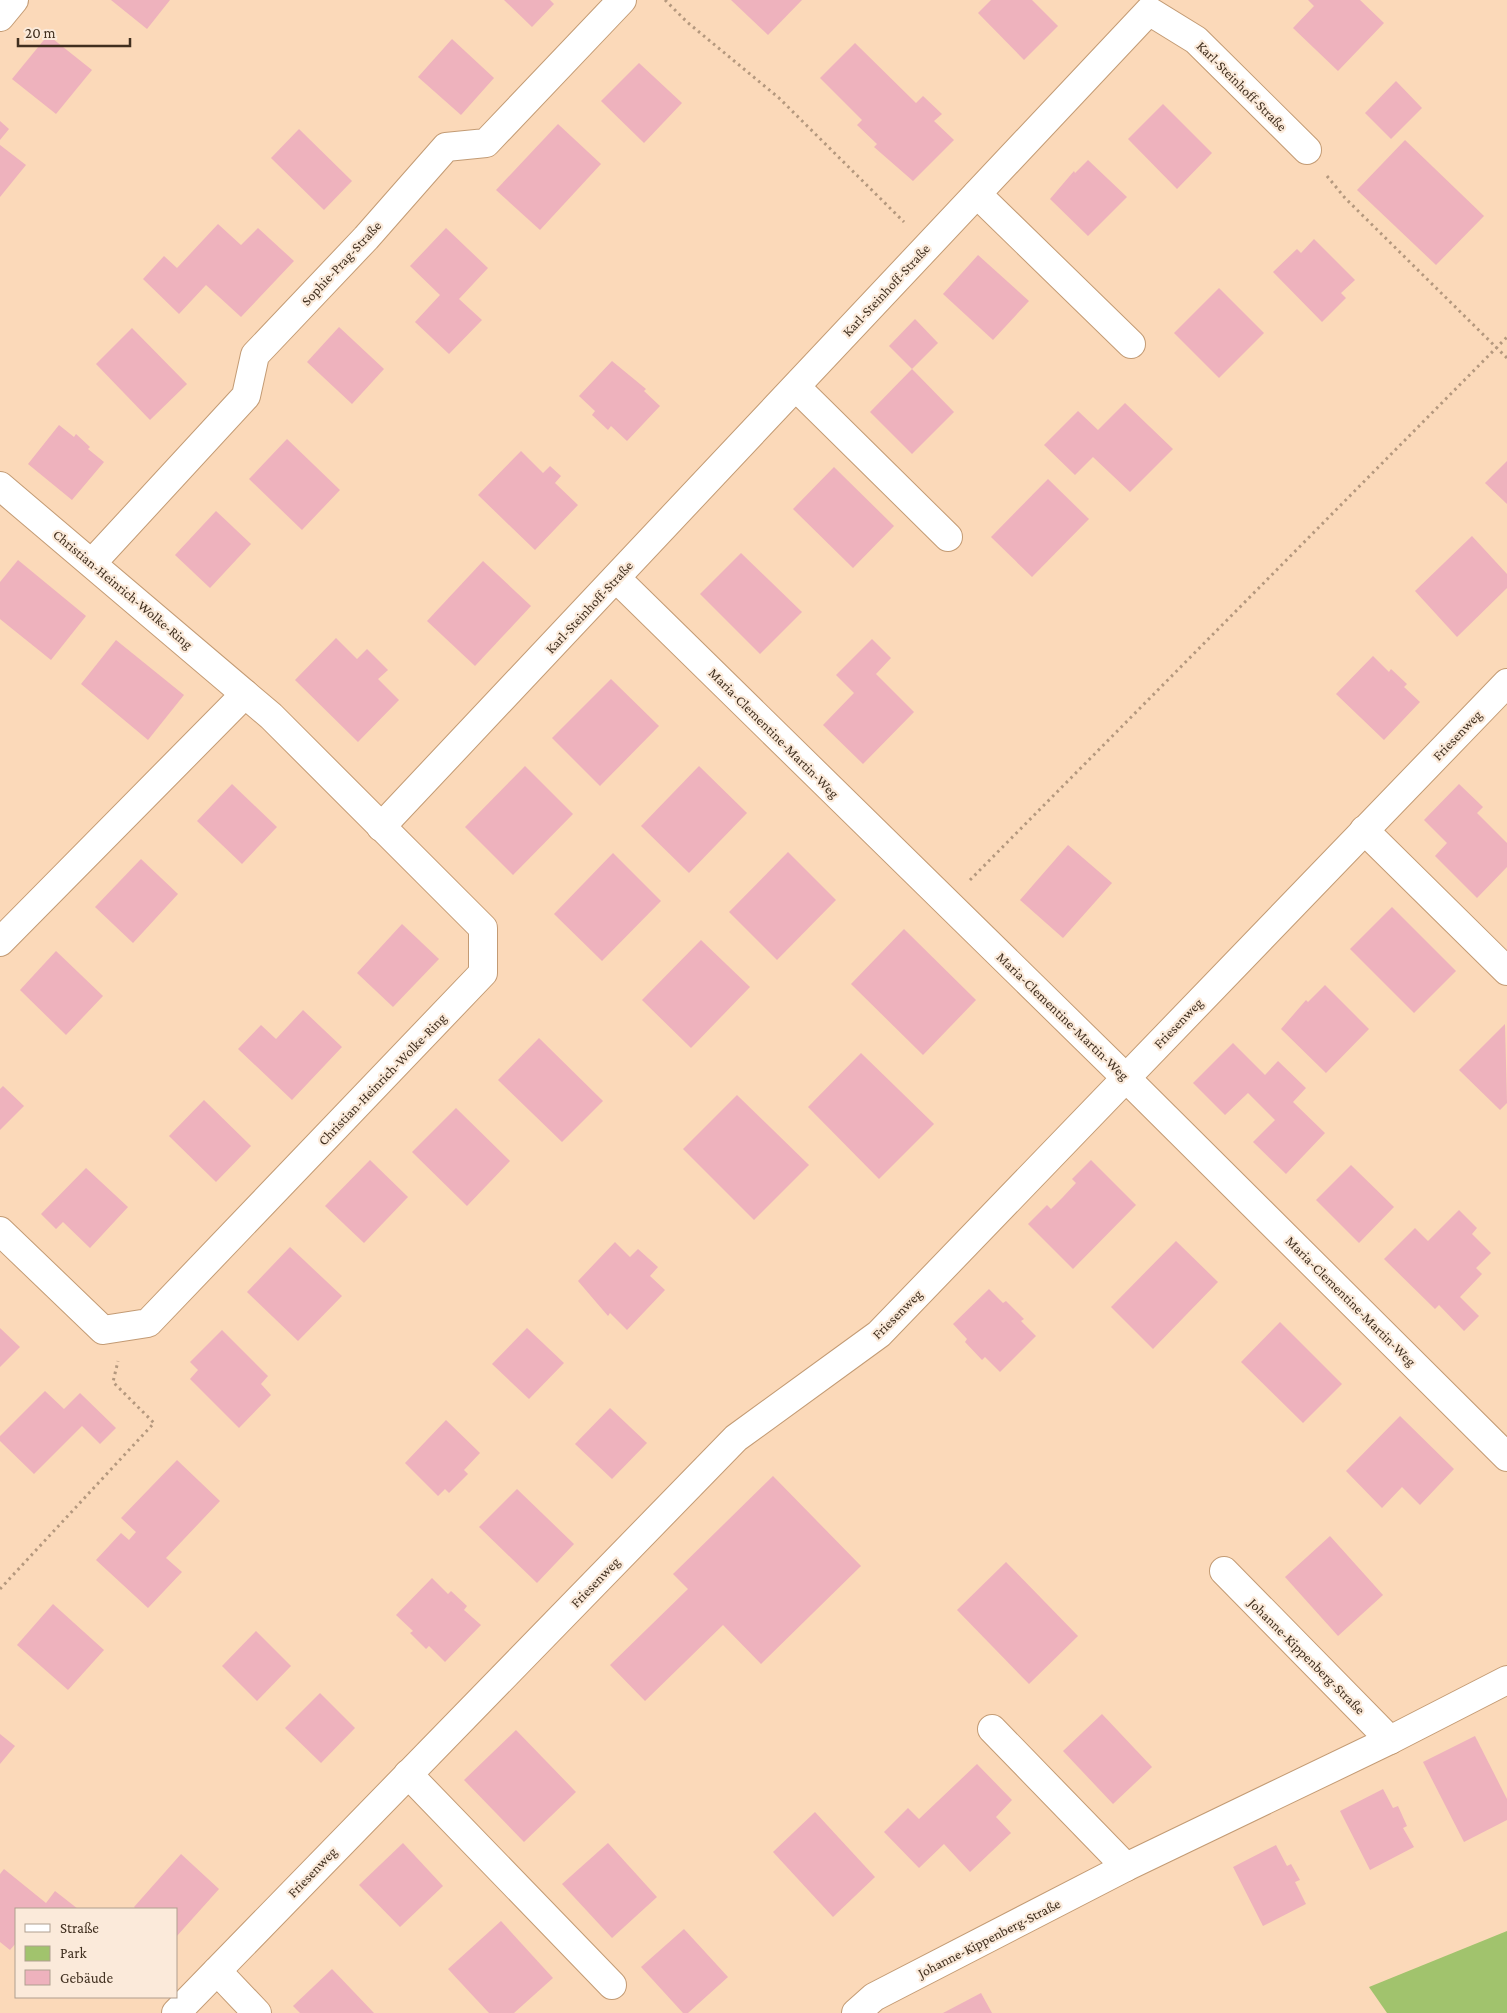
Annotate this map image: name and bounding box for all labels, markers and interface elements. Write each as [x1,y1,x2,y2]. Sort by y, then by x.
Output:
scale bar [18,15,130,47]
text: 20 m [25,25,56,41]
street label: Karl-Steinhoff-Straße [1194,38,1290,134]
street label: Sophie-Prag-Straße [298,217,384,309]
street label: Karl-Steinhoff-Straße [839,240,933,340]
street label: Christian-Heinrich-Wolke-Ring [50,526,196,652]
street label: Karl-Steinhoff-Straße [542,557,636,657]
street label: Maria-Clementine-Martin-Weg [706,665,843,802]
street label: Friesenweg [1429,706,1485,764]
street label: Maria-Clementine-Martin-Weg [994,949,1133,1084]
street label: Friesenweg [1150,994,1206,1052]
street label: Christian-Heinrich-Wolke-Ring [315,1010,449,1148]
street label: Maria-Clementine-Martin-Weg [1283,1233,1420,1370]
street label: Friesenweg [869,1286,925,1342]
street label: Friesenweg [567,1553,623,1611]
street label: Johanne-Kippenberg-Straße [1244,1593,1368,1717]
street label: Friesenweg [284,1843,340,1901]
street label: Johanne-Kippenberg-Straße [913,1895,1063,1982]
legend [15,1908,178,1998]
text: Straße [60,1920,99,1936]
text: Park [60,1945,87,1961]
text: Gebäude [60,1970,114,1986]

